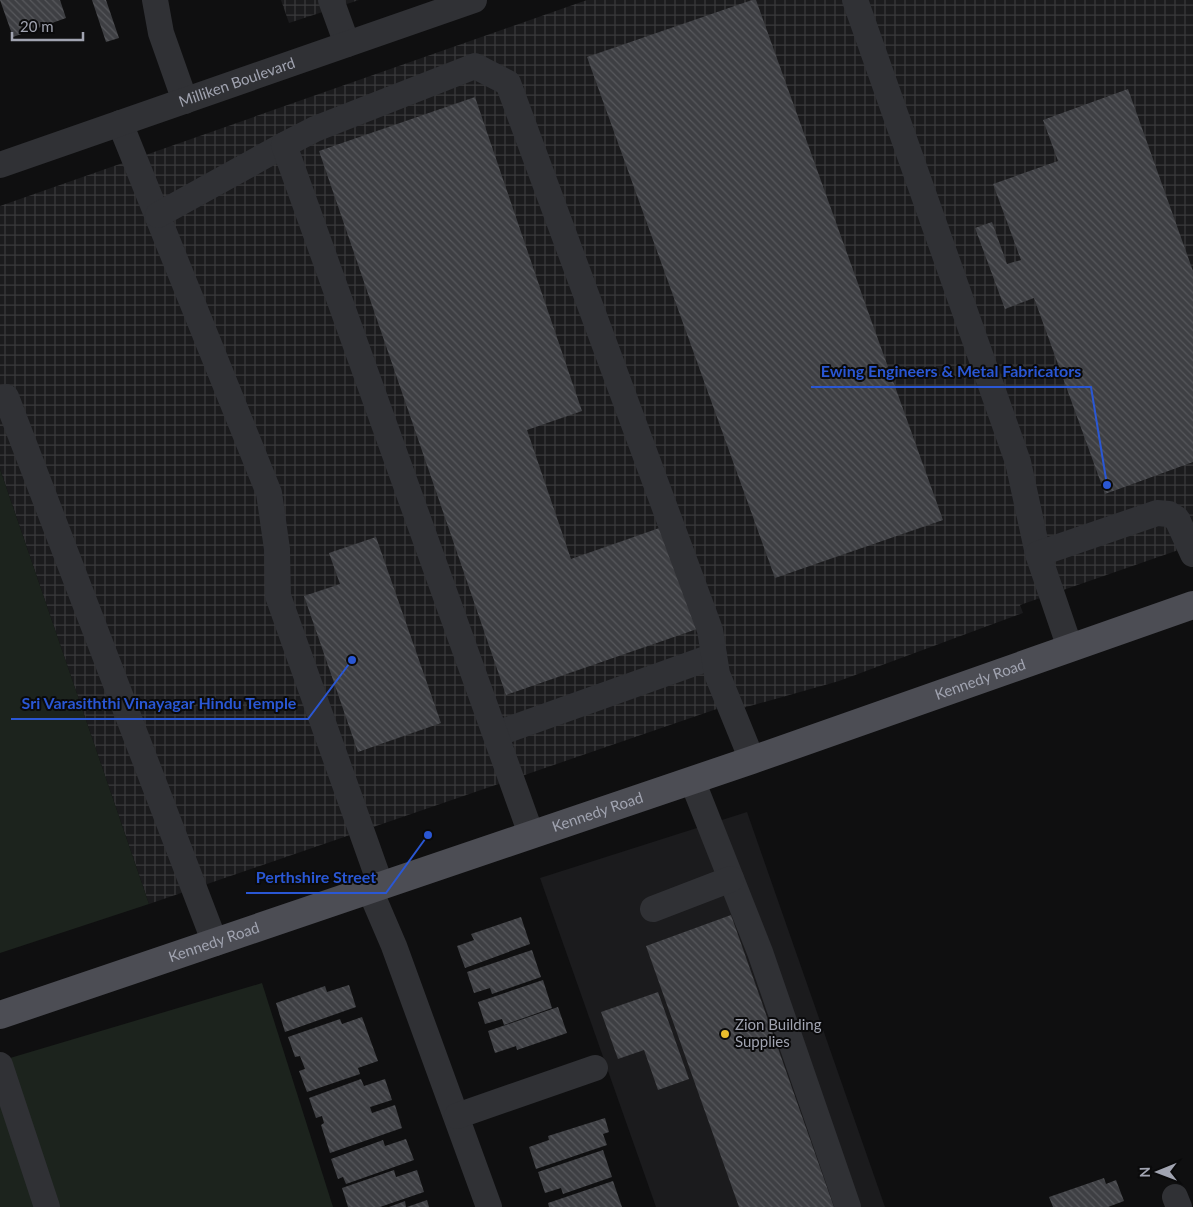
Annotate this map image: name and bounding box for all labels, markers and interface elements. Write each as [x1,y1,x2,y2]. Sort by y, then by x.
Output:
scale bar [12,10,84,42]
text: 20 m [20,17,54,35]
street label: Milliken Boulevard [176,53,297,110]
callout: Ewing Engineers & Metal Fabricators [811,356,1091,387]
text: Ewing Engineers & Metal Fabricators [821,361,1081,380]
street label: Kennedy Road [932,655,1028,703]
callout: Sri Varasiththi Vinayagar Hindu Temple [11,688,308,719]
text: Sri Varasiththi Vinayagar Hindu Temple [22,693,297,712]
street label: Kennedy Road [549,788,645,835]
callout: Perthshire Street [246,862,386,893]
text: Perthshire Street [256,867,376,886]
street label: Kennedy Road [166,918,262,965]
place label: Zion Building Supplies [735,1015,822,1050]
marker: Zion Building Supplies [719,1028,731,1040]
north arrow [1133,1147,1183,1197]
text: N [1136,1167,1153,1178]

